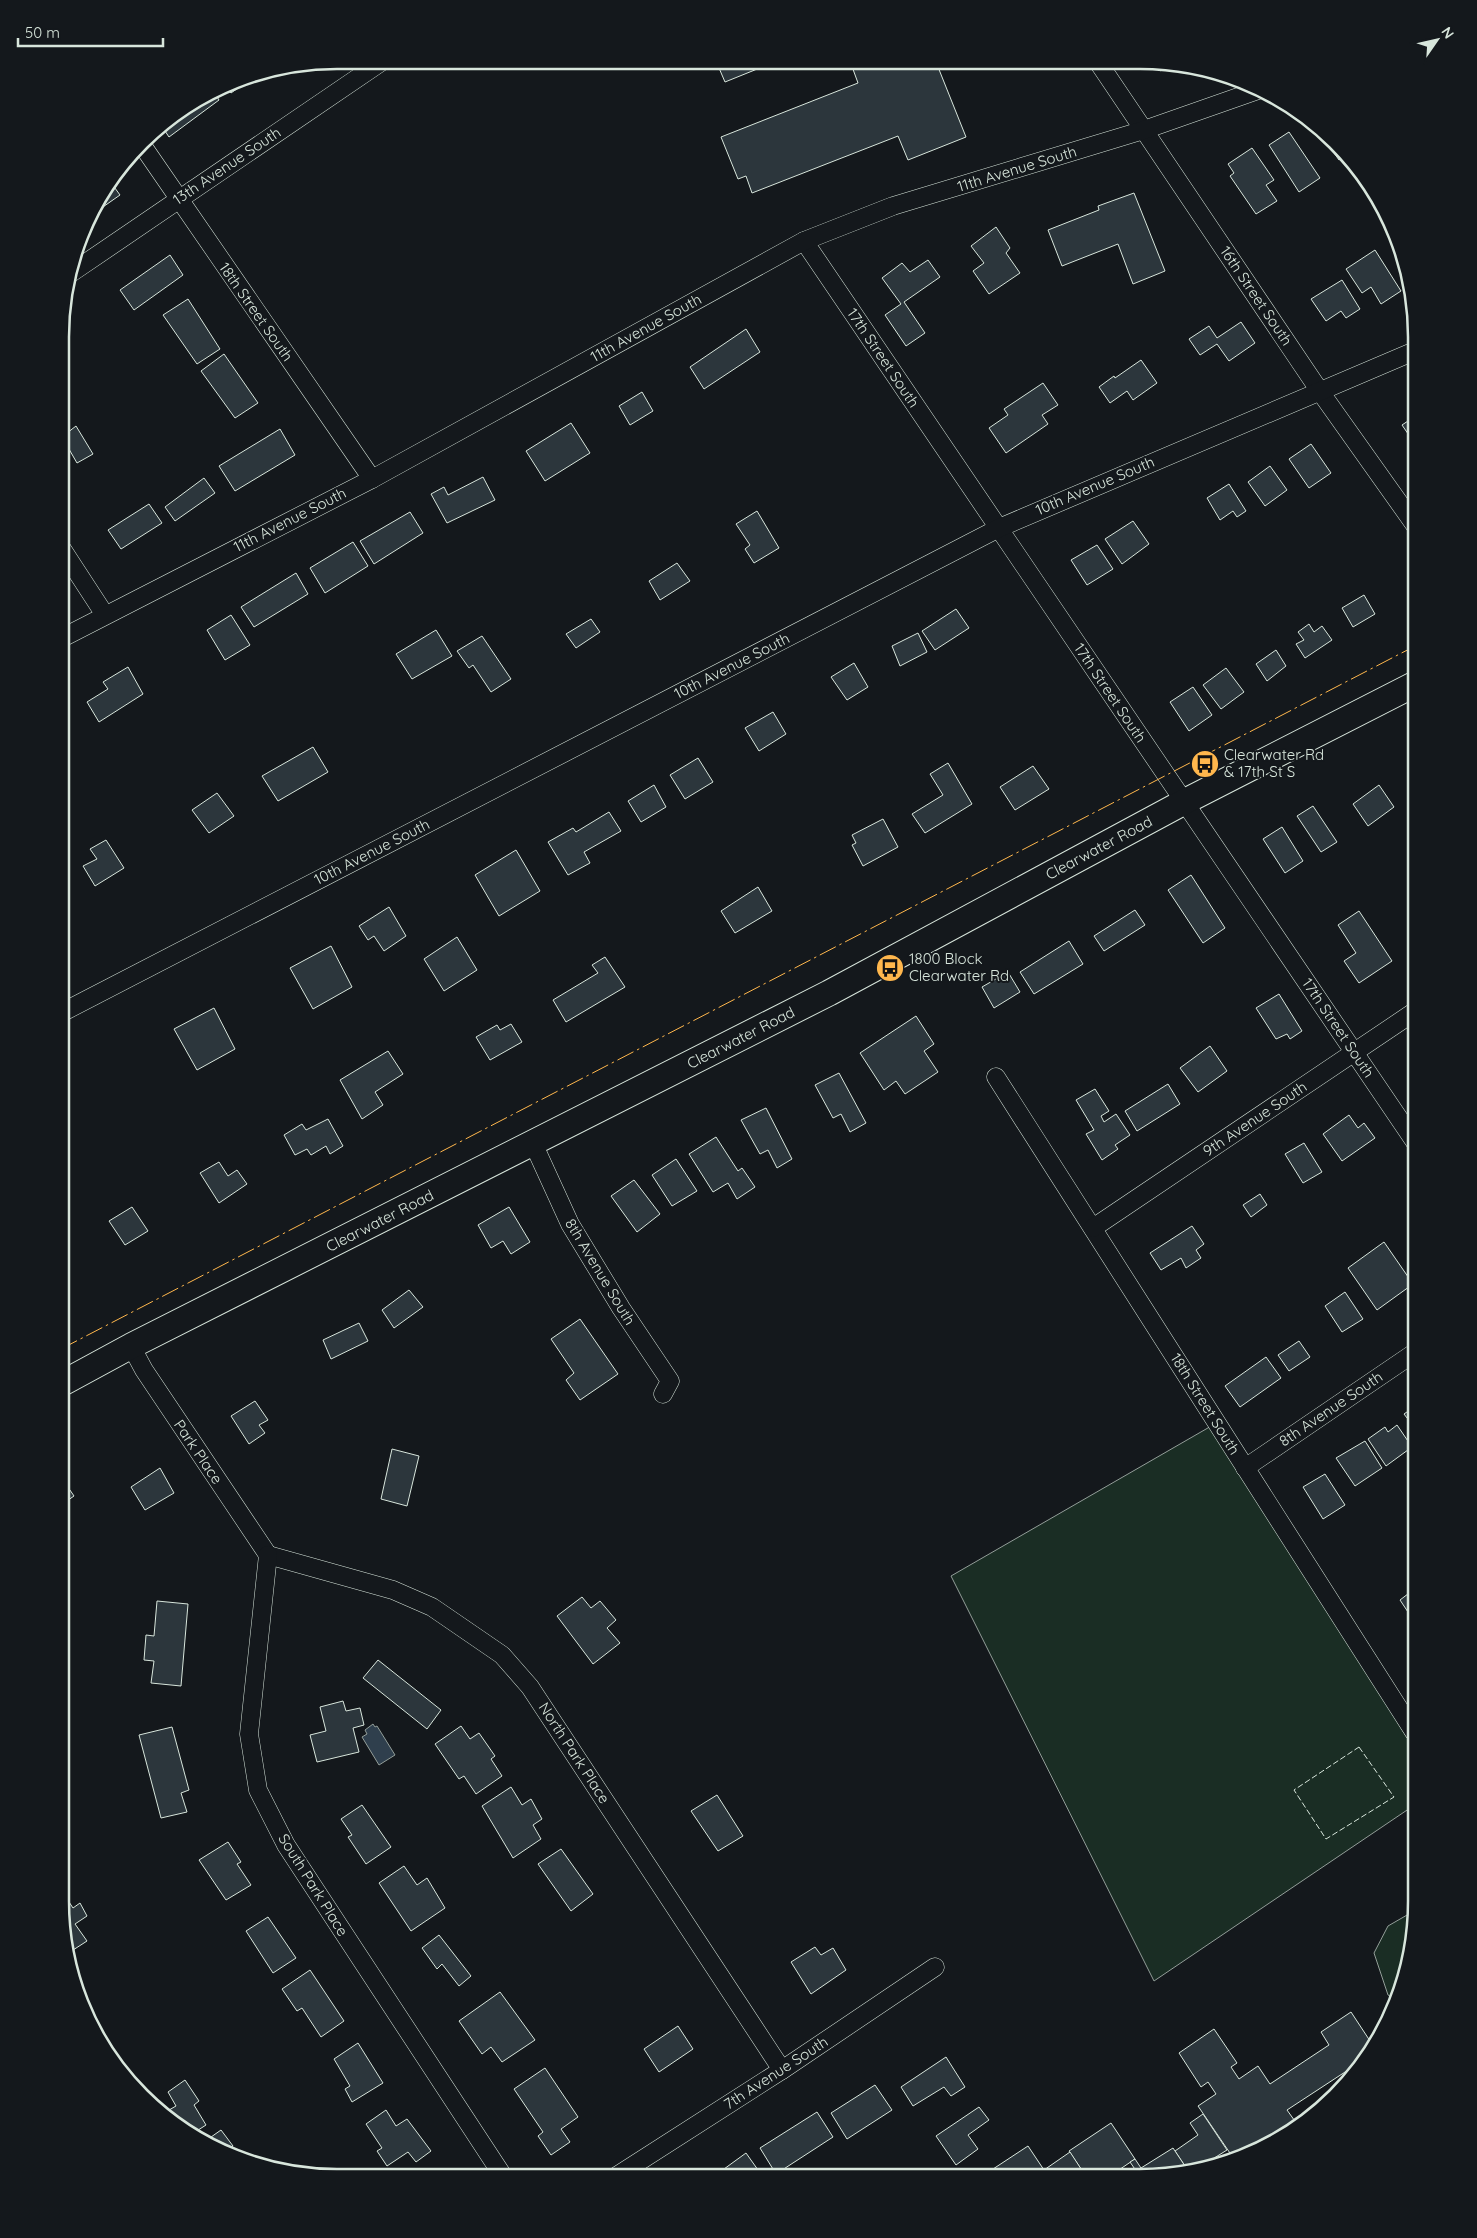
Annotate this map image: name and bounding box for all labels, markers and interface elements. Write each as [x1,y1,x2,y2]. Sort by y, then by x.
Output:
scale bar [18,15,162,47]
north arrow [1412,15,1462,65]
text: 50 m [25,23,60,42]
text: N [1437,23,1458,42]
street label: 13th Avenue South [169,122,284,209]
street label: 11th Avenue South [955,141,1079,196]
street label: 16th Street South [1216,242,1297,349]
street label: 18th Street South [215,259,297,365]
street label: 11th Avenue South [587,289,705,366]
street label: 17th Street South [843,304,924,411]
street label: 10th Avenue South [1033,452,1157,519]
street label: 11th Avenue South [230,483,349,556]
street label: 10th Avenue South [671,628,793,703]
street label: 17th Street South [1070,639,1151,746]
place label: Clearwater Rd & 17th St S [1224,745,1324,781]
bus stop icon: Clearwater Rd & 17th St S [1190,749,1220,779]
street label: Clearwater Road [1042,811,1155,884]
street label: 10th Avenue South [311,814,433,889]
place label: 1800 Block Clearwater Rd [909,949,1009,985]
bus stop icon: 1800 Block Clearwater Rd [875,953,905,983]
street label: 17th Street South [1298,974,1379,1081]
street label: Clearwater Road [684,1002,798,1073]
street label: 9th Avenue South [1199,1077,1310,1160]
street label: Clearwater Road [323,1185,437,1256]
street label: 8th Avenue South [561,1215,640,1328]
street label: 18th Street South [1167,1349,1244,1458]
street label: 8th Avenue South [1275,1367,1386,1450]
street label: Park Place [170,1416,227,1488]
street label: North Park Place [535,1698,614,1807]
street label: South Park Place [274,1830,353,1940]
street label: 7th Avenue South [720,2032,831,2113]

